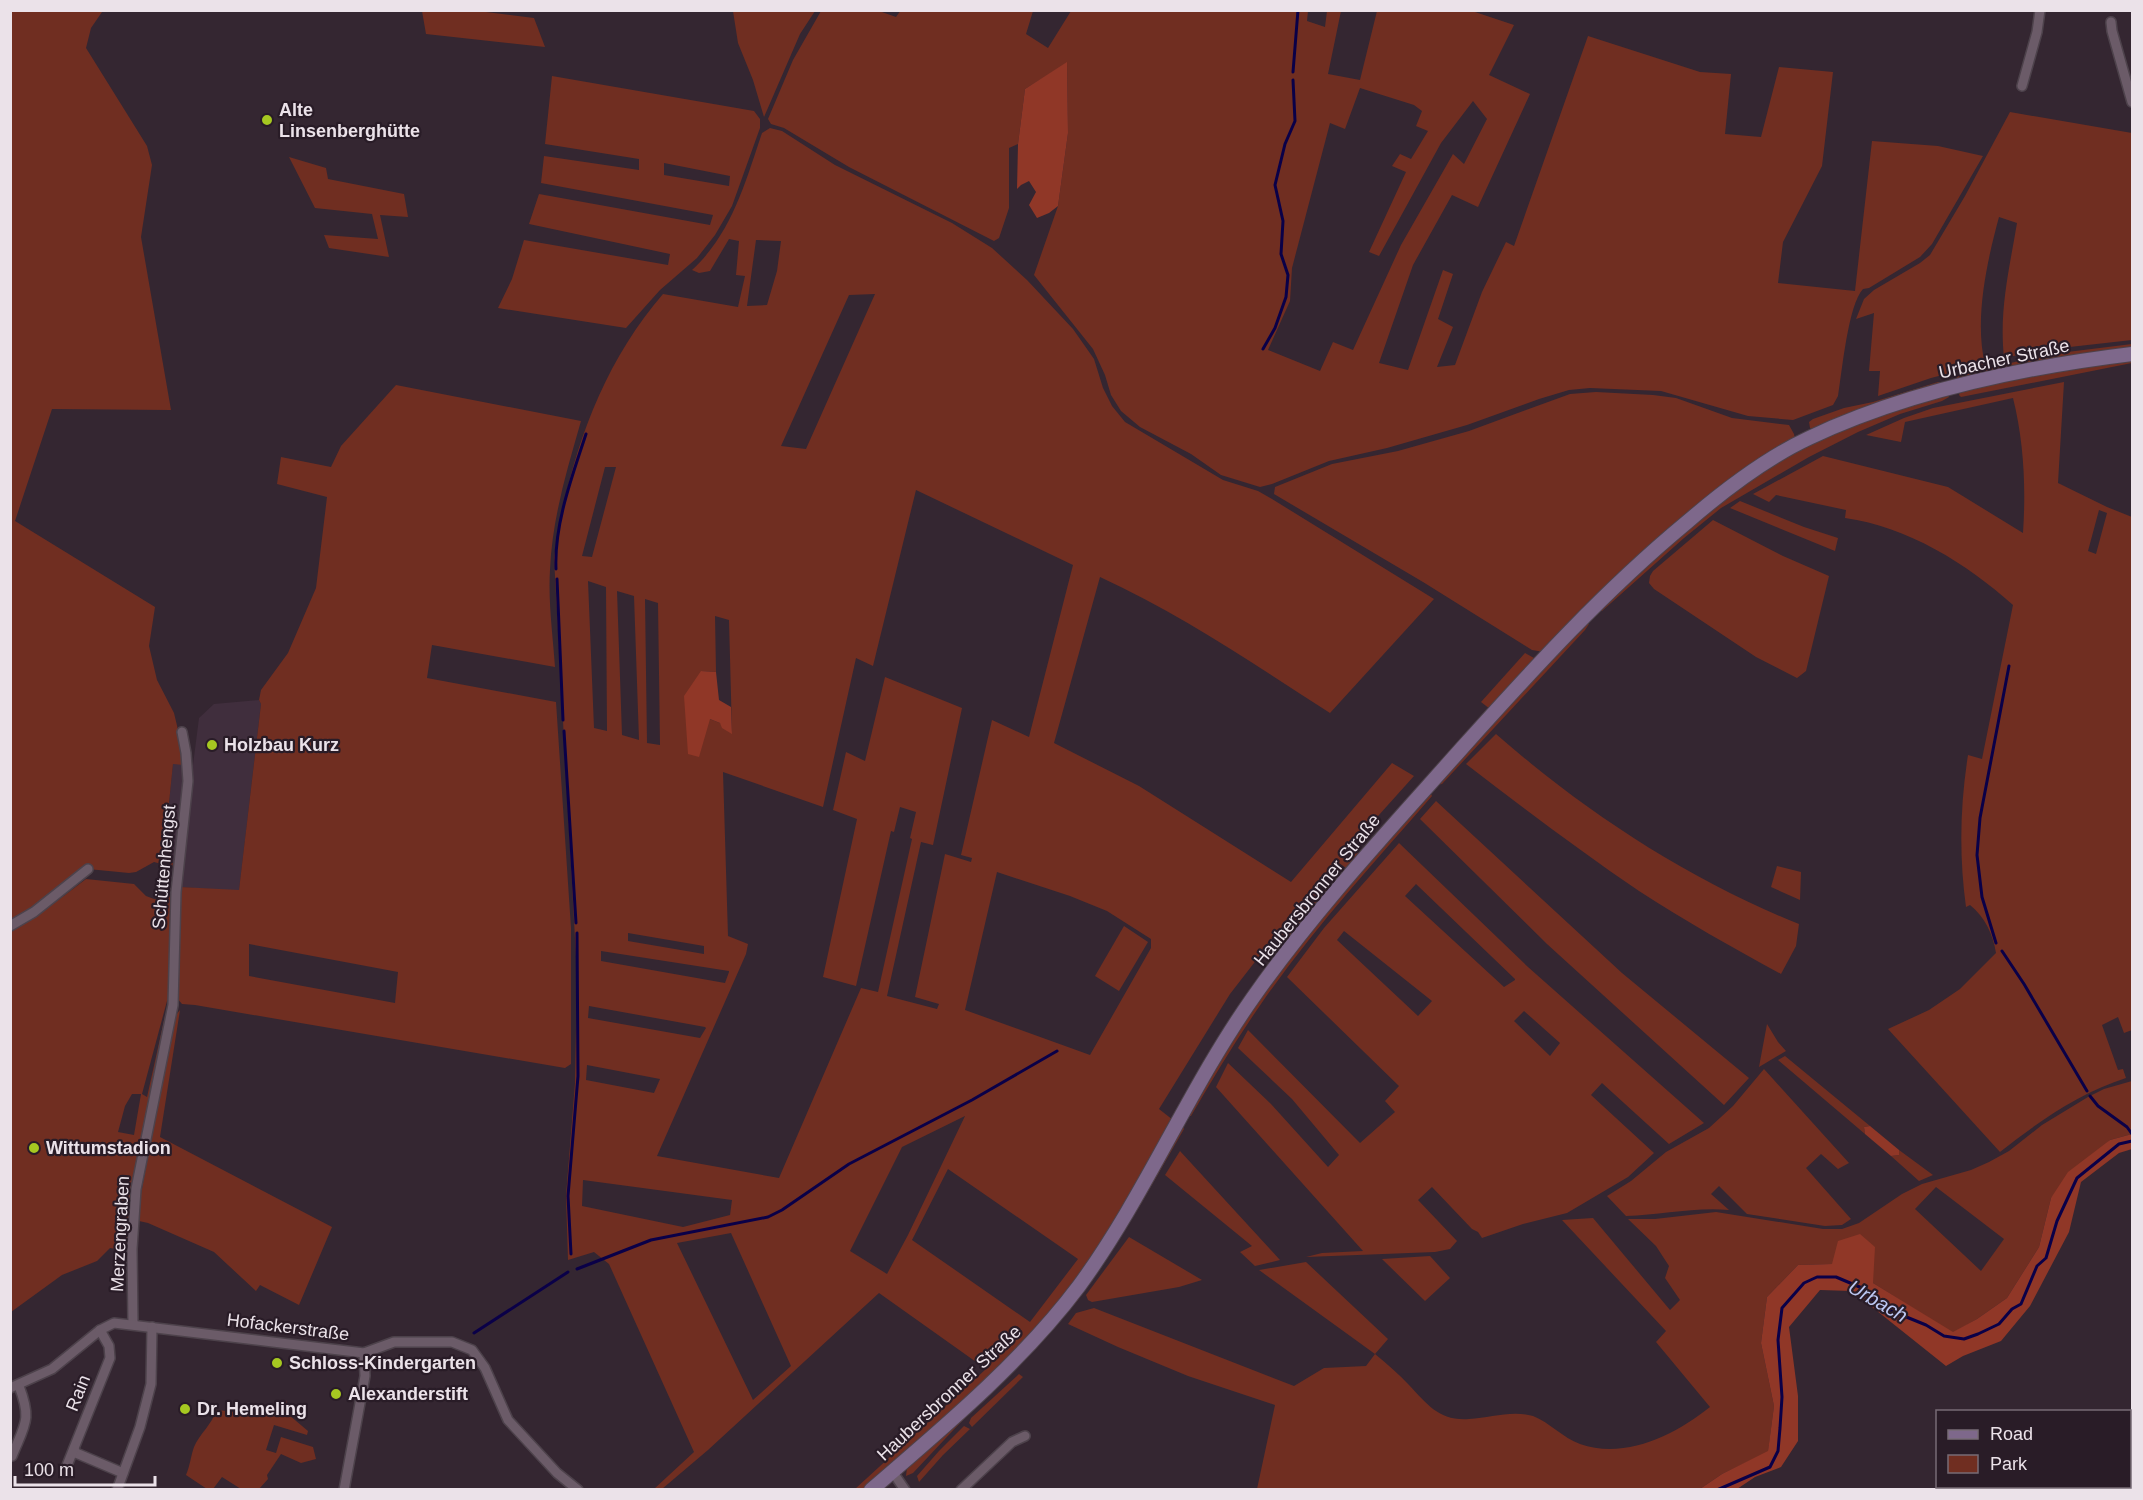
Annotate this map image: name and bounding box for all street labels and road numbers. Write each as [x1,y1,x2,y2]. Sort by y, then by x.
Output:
street label: Urbacher Straße [1937,335,2071,383]
street label: Schüttenhengst [149,804,179,930]
street label: Haubersbronner Straße [1250,810,1384,970]
street label: Merzengraben [107,1176,133,1292]
street label: Hofackerstraße [226,1310,350,1344]
street label: Haubersbronner Straße [873,1321,1025,1465]
street label: Rain [62,1372,94,1414]

